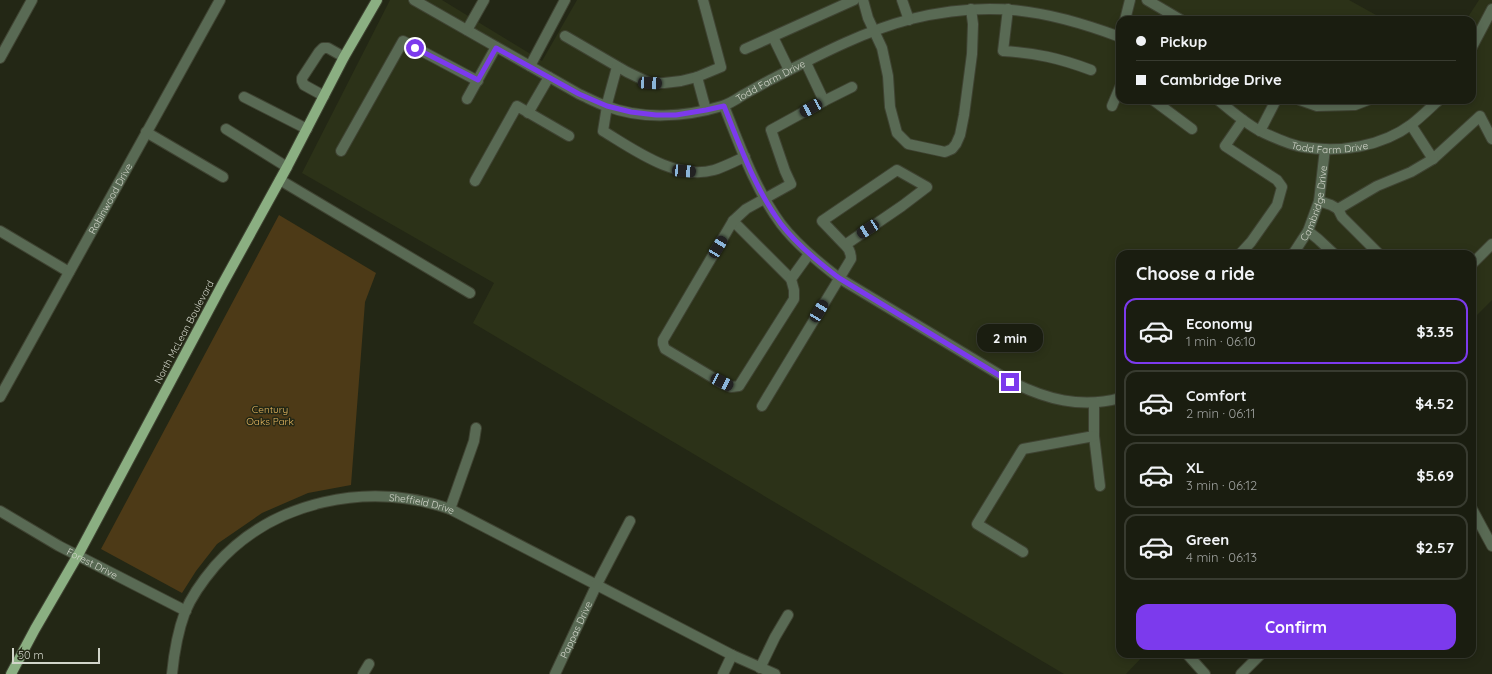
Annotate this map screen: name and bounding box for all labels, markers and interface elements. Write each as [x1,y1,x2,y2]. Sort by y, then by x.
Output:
text: Pickup [1160,32,1207,51]
route start [406,39,424,57]
street label: Todd Farm Drive [733,57,807,105]
text: Cambridge Drive [1160,70,1282,89]
car [638,76,662,90]
car [798,97,824,119]
street label: Todd Farm Drive [1290,138,1370,156]
street label: Robinwood Drive [85,160,135,236]
car [672,164,696,178]
street label: Cambridge Drive [1297,164,1330,243]
car [855,217,881,241]
car [707,234,729,260]
text: Choose a ride [1136,262,1255,285]
street label: North McLean Boulevard [151,278,217,386]
car [808,298,830,324]
icon: car [1138,313,1174,349]
text: Economy [1186,314,1253,333]
text: $3.35 [1417,322,1454,341]
callout: 2 min [977,324,1043,352]
text: 2 min [993,330,1027,346]
text: 1 min · 06:10 [1186,333,1256,349]
car [709,371,735,393]
route end [1001,373,1019,391]
icon: car [1138,385,1174,421]
text: Comfort [1186,386,1247,405]
text: $4.52 [1415,394,1454,413]
park label: Century Oaks Park [246,403,294,428]
text: 2 min · 06:11 [1186,405,1255,421]
icon: car [1138,457,1174,493]
text: XL [1186,458,1204,477]
text: $5.69 [1416,466,1454,485]
text: 3 min · 06:12 [1186,477,1257,493]
street label: Sheffield Drive [389,490,458,517]
icon: car [1138,529,1174,565]
text: Green [1186,530,1229,549]
text: $2.57 [1416,538,1454,557]
street label: Forest Drive [64,545,120,582]
text: 4 min · 06:13 [1186,549,1257,565]
street label: Pappas Drive [557,599,595,660]
button: Confirm [1136,604,1456,650]
scale bar [12,646,100,665]
text: 50 m [18,648,44,662]

